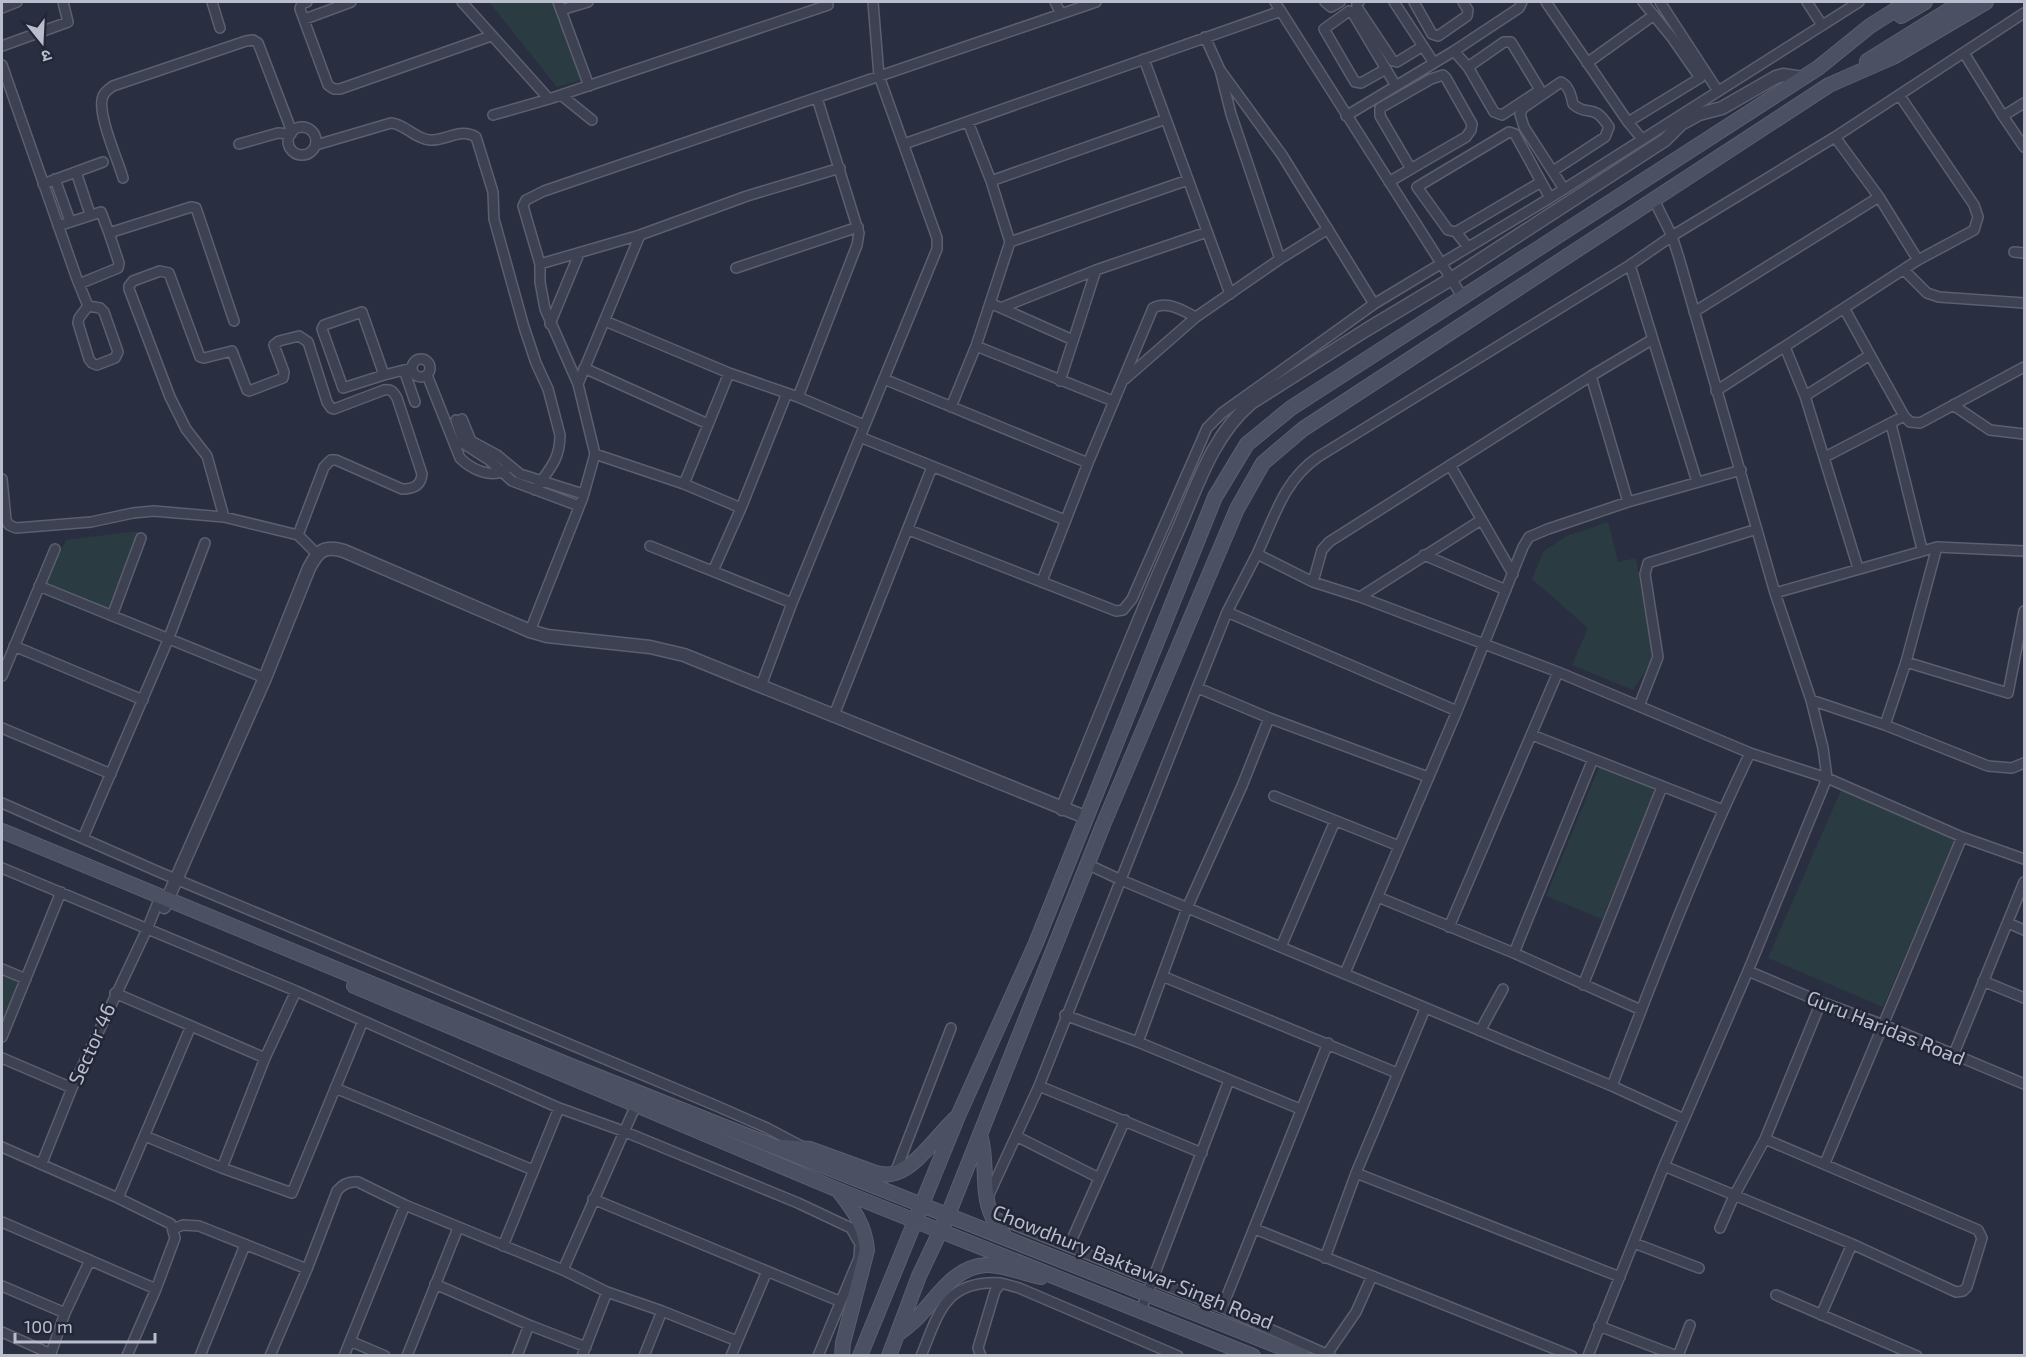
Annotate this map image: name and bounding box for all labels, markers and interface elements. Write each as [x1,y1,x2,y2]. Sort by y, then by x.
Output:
north arrow [12,12,72,72]
text: उ [39,46,54,67]
street label: Guru Haridas Road [1804,984,1969,1070]
street label: Sector 46 [63,999,120,1088]
street label: Chowdhury Baktawar Singh Road [990,1199,1277,1333]
scale bar [15,1306,154,1344]
text: 100 m [24,1315,73,1337]

